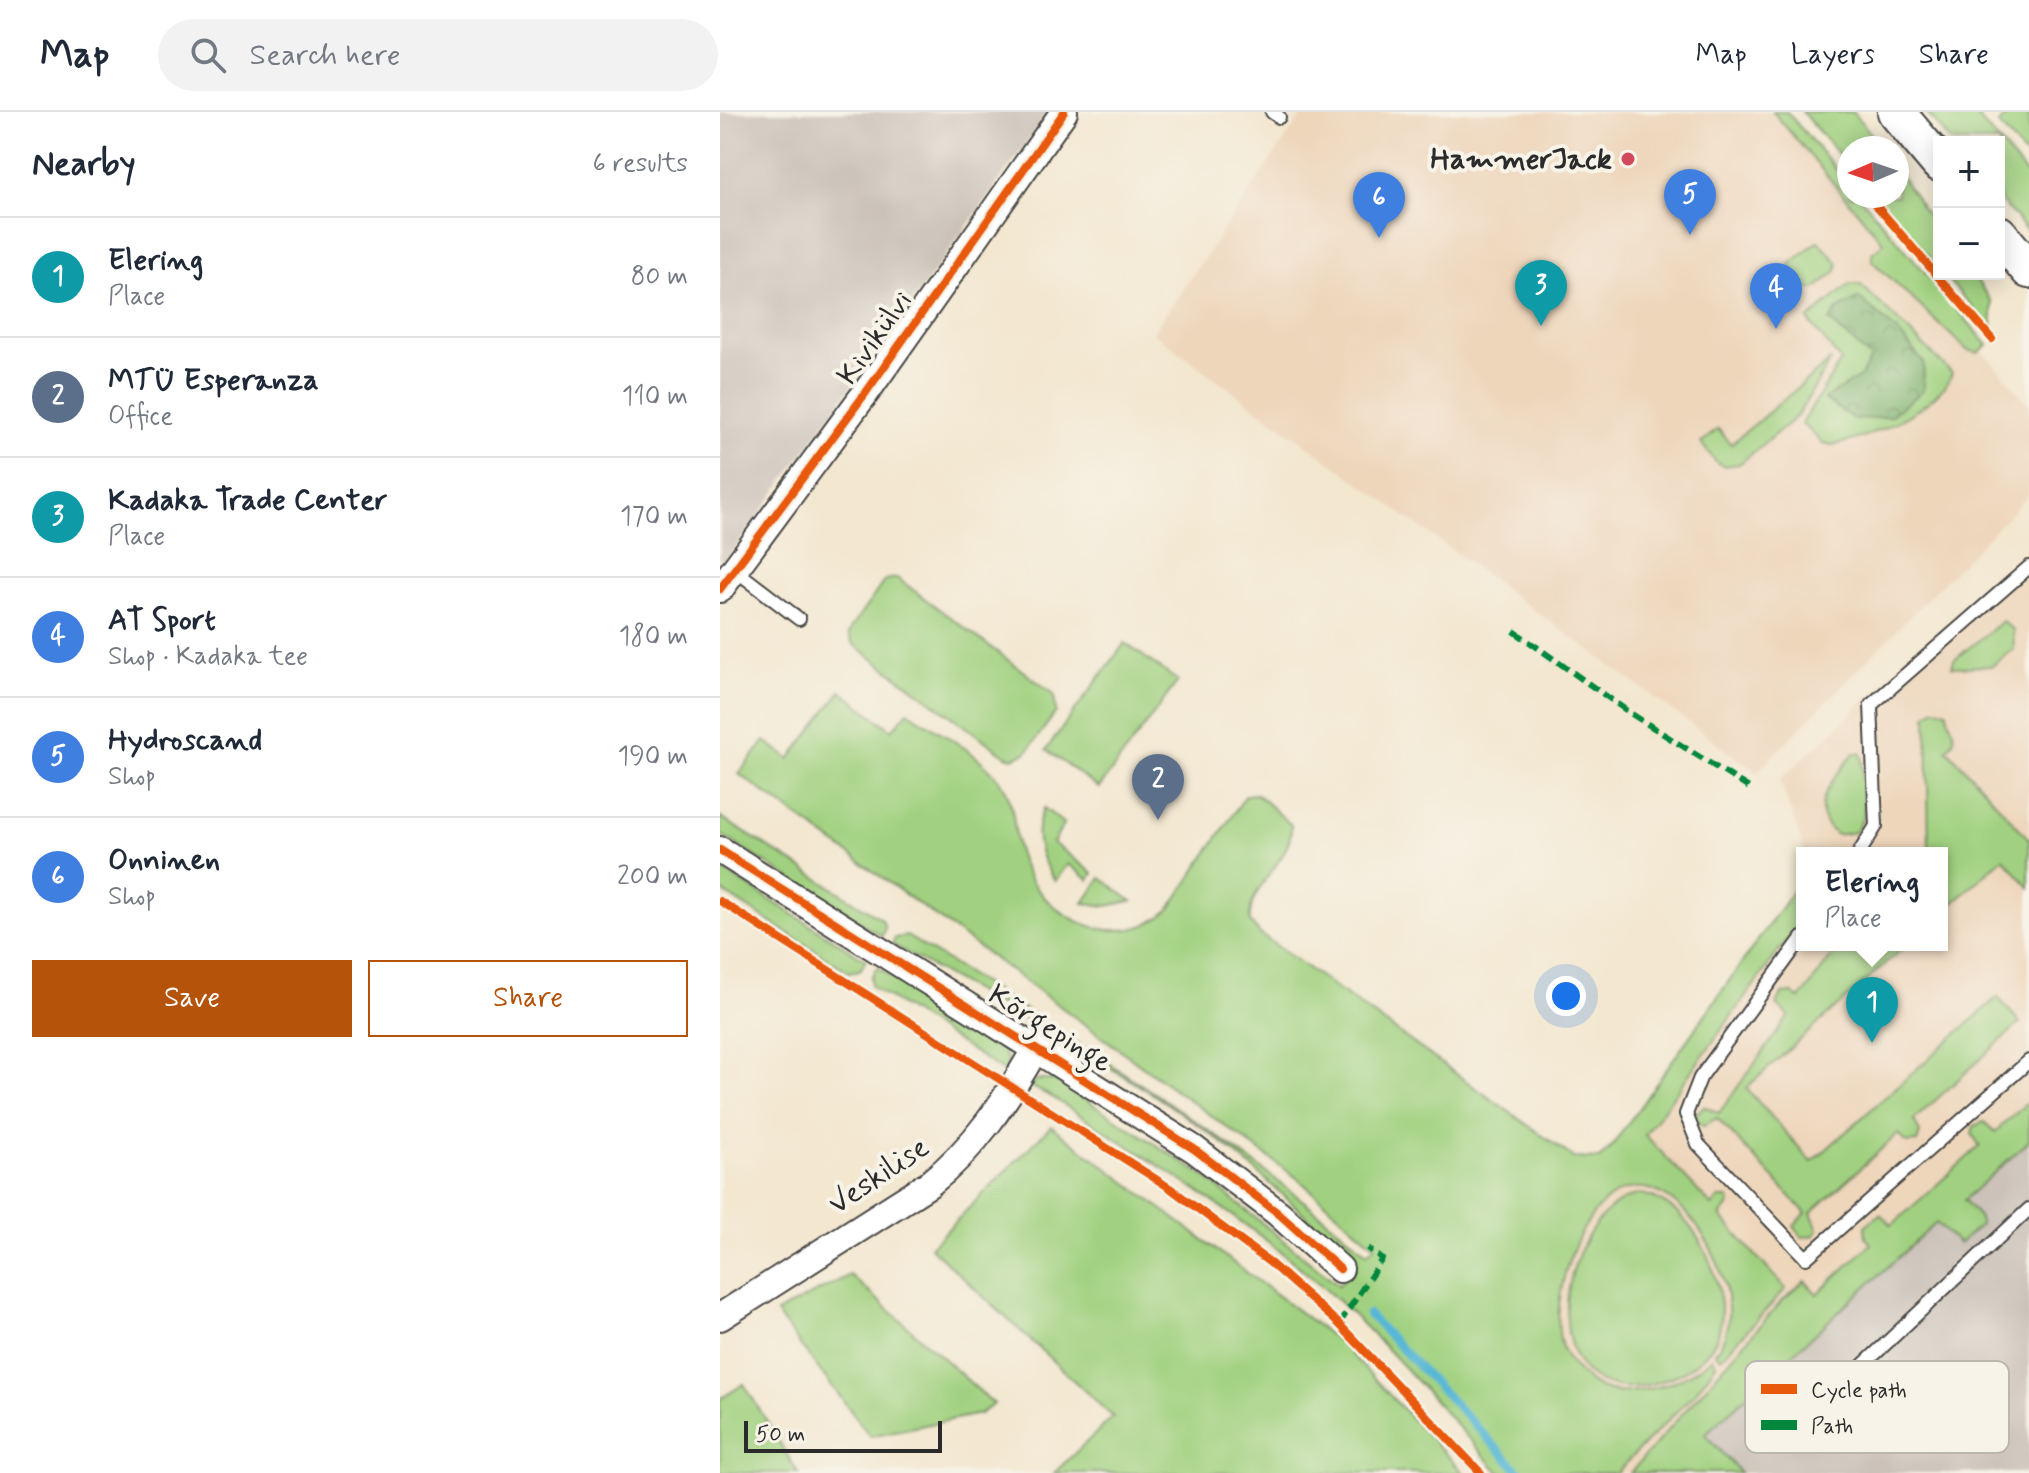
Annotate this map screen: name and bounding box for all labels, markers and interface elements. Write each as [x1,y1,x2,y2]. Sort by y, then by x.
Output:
search box [158,19,718,91]
text: Map [40,31,110,80]
icon: search [186,33,230,77]
text: Search here [250,36,401,75]
text: Map [1696,37,1747,74]
text: Layers [1791,37,1875,74]
text: Share [1919,37,1989,74]
north arrow [1837,136,1909,208]
map controls [1933,136,2005,280]
button: + [1933,136,2005,208]
place label: HammerJack [1430,140,1612,179]
text: Nearby [32,142,136,187]
text: 6 results [593,147,688,181]
marker: HammerJack [1619,150,1637,168]
pin: 5 [1664,169,1716,235]
pin: 6 [1353,172,1405,238]
button: − [1933,208,2005,280]
text: Elering [108,241,203,280]
text: 1 [52,260,64,294]
text: 80 m [631,260,688,294]
pin: 3 [1515,260,1567,326]
pin: 4 [1750,263,1802,329]
text: Place [108,280,165,314]
street label: Kivikülvi [828,283,922,393]
text: MTÜ Esperanza [108,361,319,400]
text: 2 [52,380,64,414]
text: 110 m [622,380,688,414]
text: Office [108,400,173,434]
text: Kadaka Trade Center [108,481,387,520]
text: 3 [52,500,64,534]
text: 170 m [620,500,688,534]
text: Place [108,520,165,554]
text: AT Sport [108,601,216,640]
text: 4 [50,620,66,654]
text: 180 m [619,620,688,654]
text: Shop · Kadaka tee [108,640,308,674]
text: Hydroscand [108,721,262,760]
text: 5 [50,740,66,774]
text: 190 m [618,740,688,774]
pin: 2 [1132,754,1184,820]
text: Shop [108,760,156,794]
text: Onninen [108,841,220,880]
popup [1796,847,1948,951]
text: 6 [51,860,65,894]
text: 200 m [617,860,688,894]
text: Elering [1824,863,1920,902]
text: Shop [108,880,156,914]
text: Place [1824,902,1882,936]
button: Save [32,960,352,1037]
button: Share [368,960,688,1037]
street label: Kõrgepinge [979,976,1119,1085]
your location [1546,976,1586,1016]
pin: 1 [1846,977,1898,1043]
street label: Veskilise [821,1128,937,1224]
legend [1745,1361,2009,1453]
text: Cycle path [1811,1377,1907,1405]
text: Path [1811,1413,1853,1441]
scale bar [744,1417,942,1453]
text: 50 m [756,1421,805,1449]

